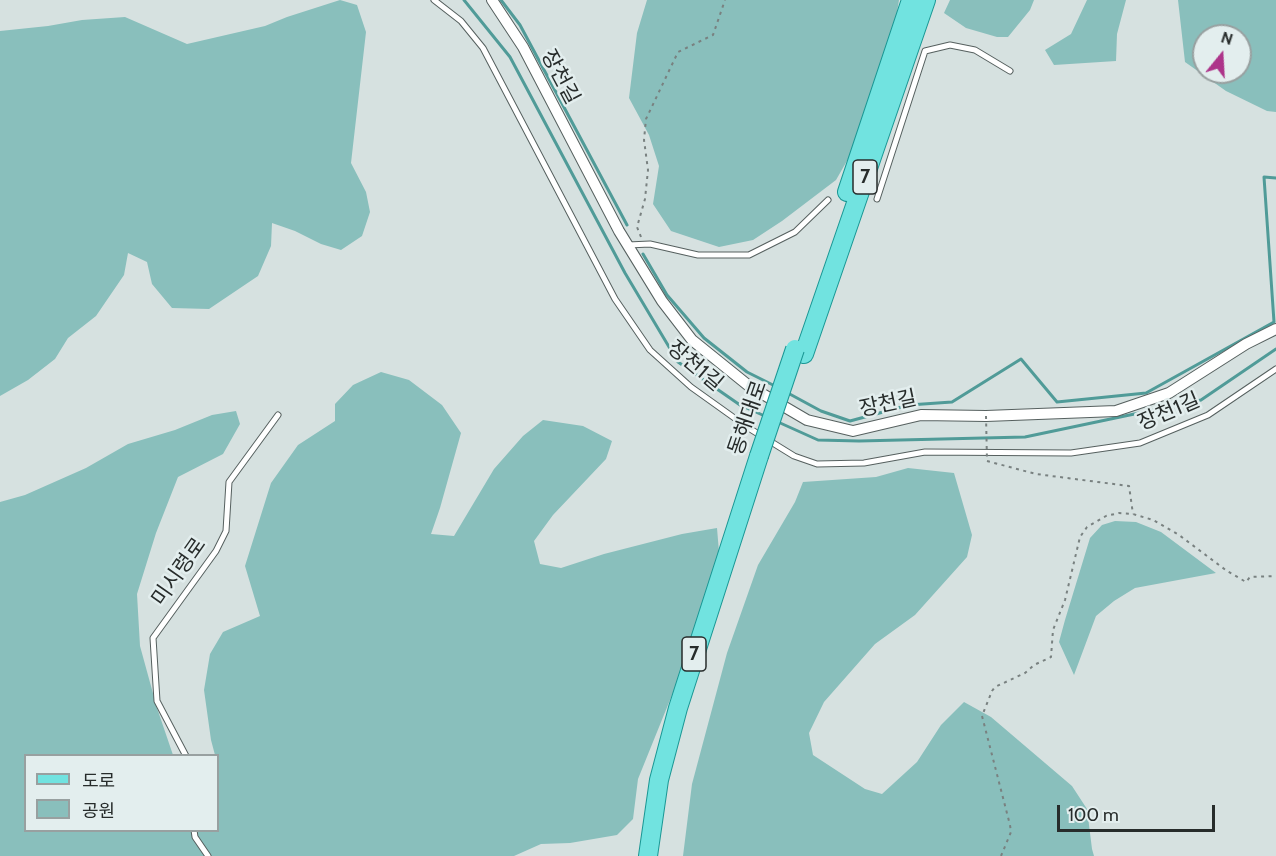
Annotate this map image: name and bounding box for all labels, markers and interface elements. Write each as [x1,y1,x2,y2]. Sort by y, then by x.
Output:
north arrow [1192,24,1252,84]
text: N [1219,28,1235,49]
street label: 장천길 [535,45,585,109]
road number: 7 [853,160,877,194]
street label: 장천1길 [662,336,728,396]
street label: 동해대로 [724,377,772,459]
street label: 장천길 [857,386,919,422]
street label: 장천1길 [1134,388,1204,436]
street label: 미시령로 [147,533,211,611]
road number: 7 [682,637,706,671]
legend [24,754,219,832]
text: 도로 [82,770,115,792]
scale bar [1060,793,1218,831]
text: 공원 [82,800,115,822]
text: 100 m [1068,804,1119,826]

